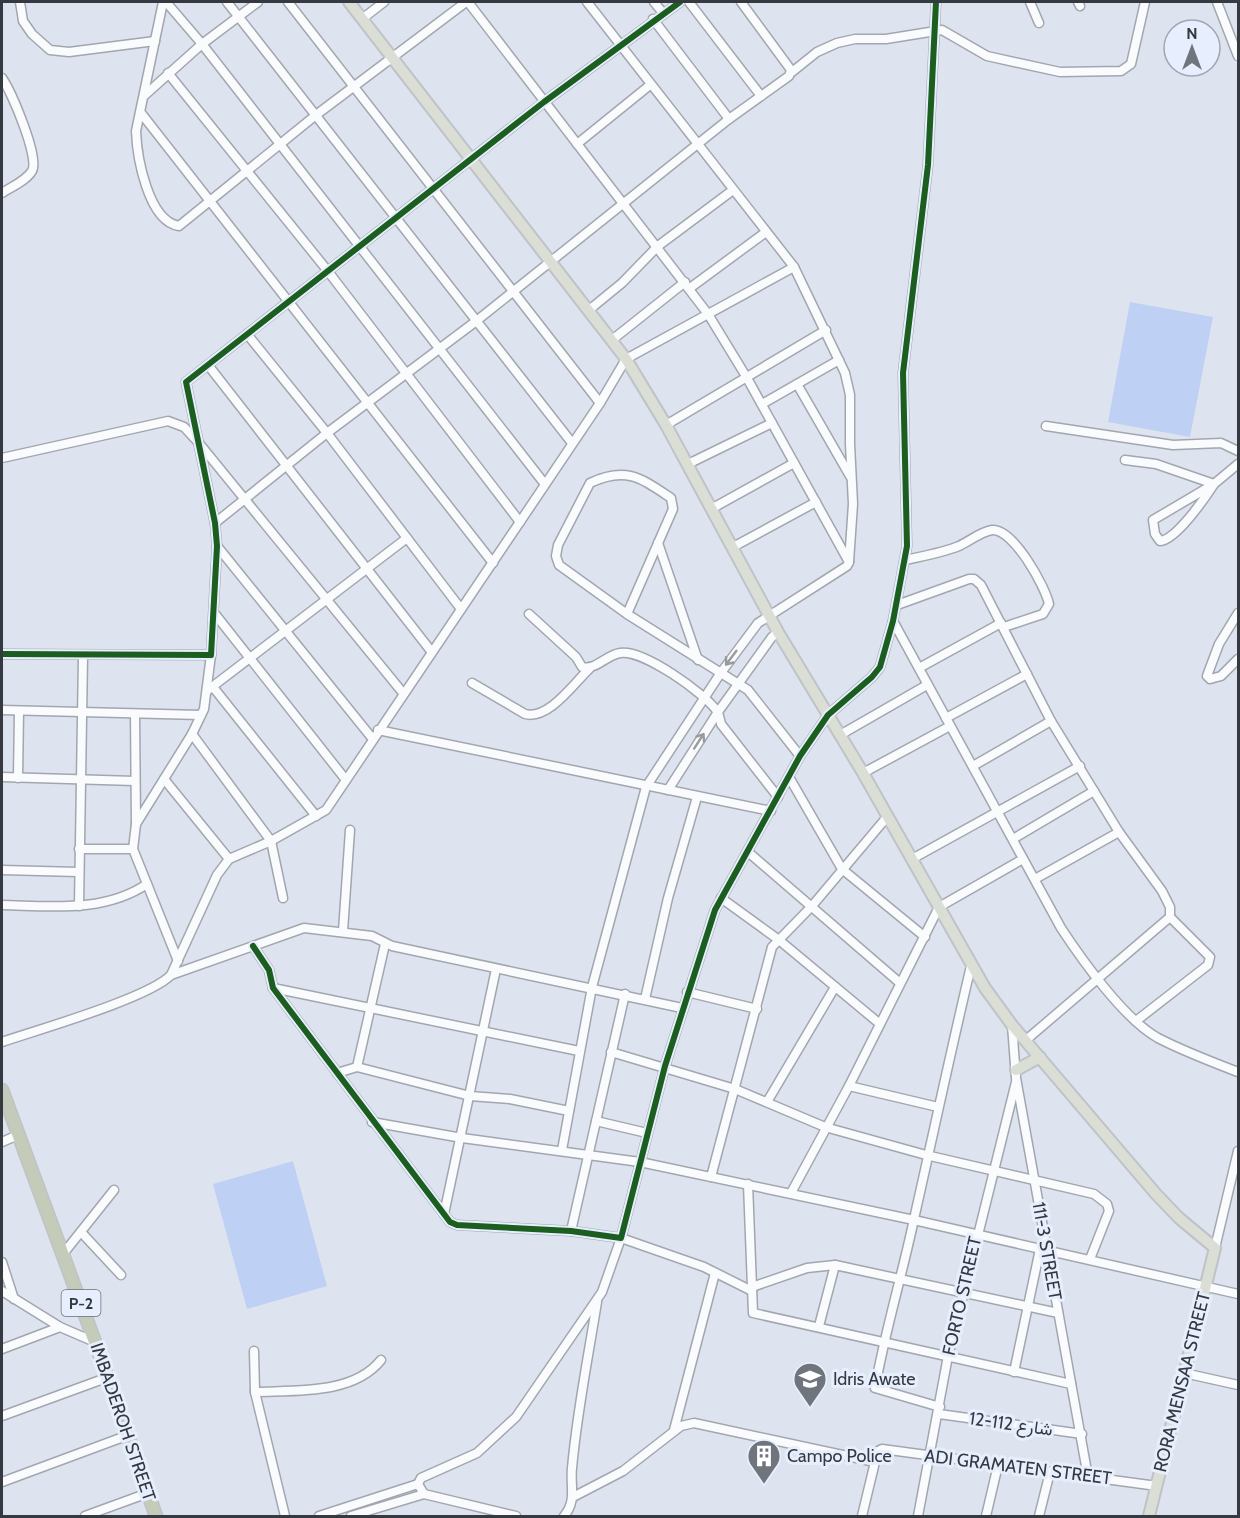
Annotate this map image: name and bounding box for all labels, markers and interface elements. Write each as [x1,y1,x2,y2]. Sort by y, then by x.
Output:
north arrow [1162,18,1222,78]
text: N [1186,24,1198,43]
one-way arrow [725,650,738,666]
one-way arrow [694,733,706,750]
street label: 111-3 STREET [1028,1200,1067,1302]
street label: FORTO STREET [938,1234,986,1358]
street label: RORA MENSAA STREET [1149,1289,1215,1474]
road number: P-2 [62,1290,100,1316]
street label: IMBADEROH STREET [86,1340,161,1504]
school or university icon: Idris Awate [792,1361,828,1408]
place label: Idris Awate [833,1368,916,1390]
street label: شارع 112-12 [968,1407,1054,1442]
building icon: Campo Police [746,1438,782,1485]
place label: Campo Police [787,1445,892,1467]
street label: ADI GRAMATEN STREET [923,1445,1113,1489]

